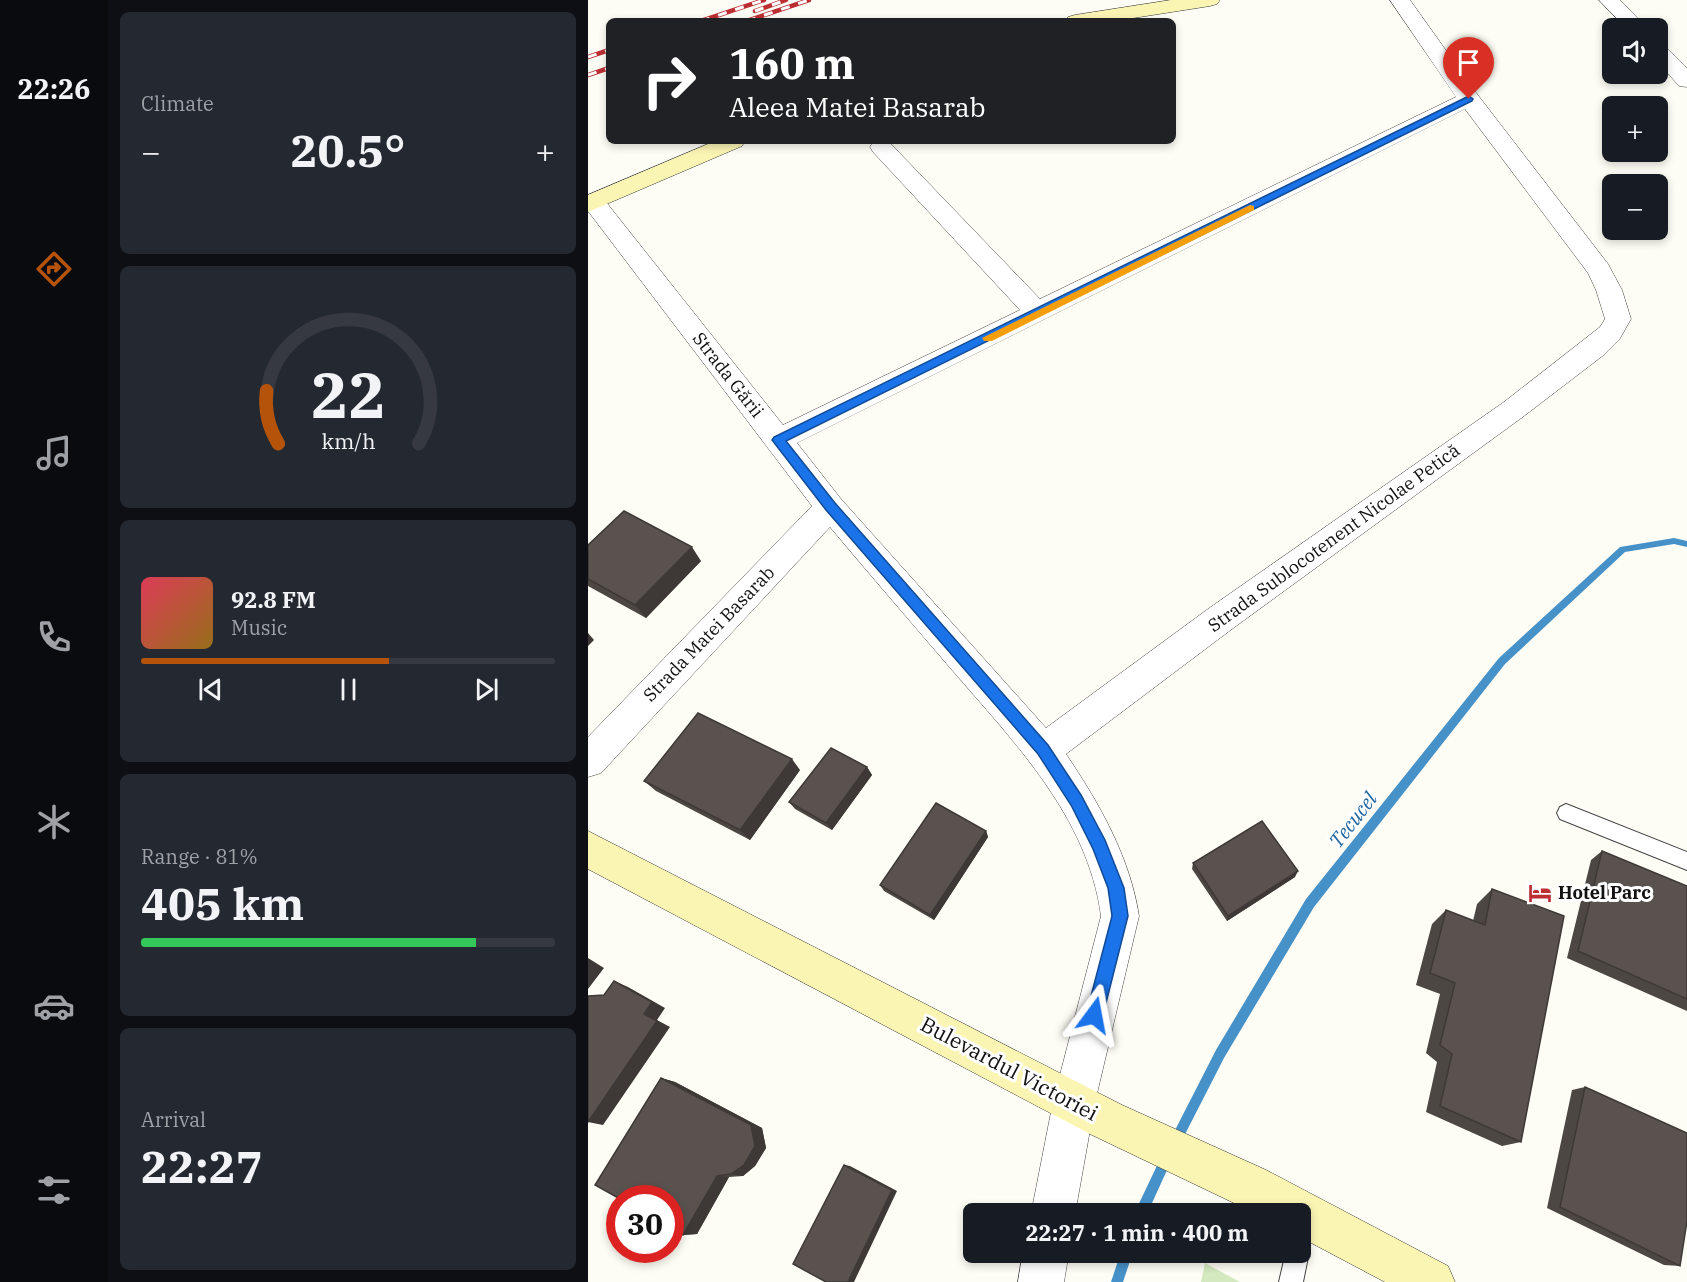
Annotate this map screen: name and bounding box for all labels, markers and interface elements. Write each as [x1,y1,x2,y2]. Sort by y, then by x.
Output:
map controls [1602,18,1668,240]
button: sound [1602,18,1668,84]
text: 160 m [729,36,855,91]
pin [1443,37,1494,99]
icon: right [630,42,708,120]
icon: arrive [1452,46,1485,79]
text: 22:26 [18,71,90,106]
text: Aleea Matei Basarab [729,89,986,124]
text: Climate [141,90,214,117]
button: + [1602,96,1668,162]
text: 20.5° [291,121,405,179]
text: − [141,130,161,173]
text: + [535,130,555,173]
button: − [1602,174,1668,240]
icon: directions [33,248,75,290]
street label: Strada Gării [688,327,769,422]
text: 22 [311,354,385,435]
text: km/h [321,427,375,455]
icon: music [33,432,75,474]
street label: Strada Sublocotenent Nicolae Petică [1203,438,1464,637]
street label: Strada Matei Basarab [638,561,779,706]
text: 92.8 FM [231,585,316,614]
text: Music [231,614,287,641]
icon: phone [33,616,75,658]
icon: previous [194,673,227,706]
icon: pause [332,673,365,706]
icon: next [470,673,503,706]
water label: Tecucel [1323,786,1383,853]
icon: climate [33,801,75,843]
text: Range · 81% [141,843,258,870]
text: 405 km [141,874,304,932]
hotel icon: Hotel Parc [1527,880,1553,906]
place label: Hotel Parc [1558,881,1651,904]
position arrow [1062,983,1126,1047]
icon: car [33,985,75,1027]
street label: Bulevardul Victoriei [916,1009,1103,1127]
text: Arrival [141,1106,206,1133]
text: 22:27 [141,1137,263,1195]
icon: filters [33,1169,75,1211]
speed limit sign: 30 [606,1185,684,1263]
text: 22:27 · 1 min · 400 m [1025,1218,1249,1247]

